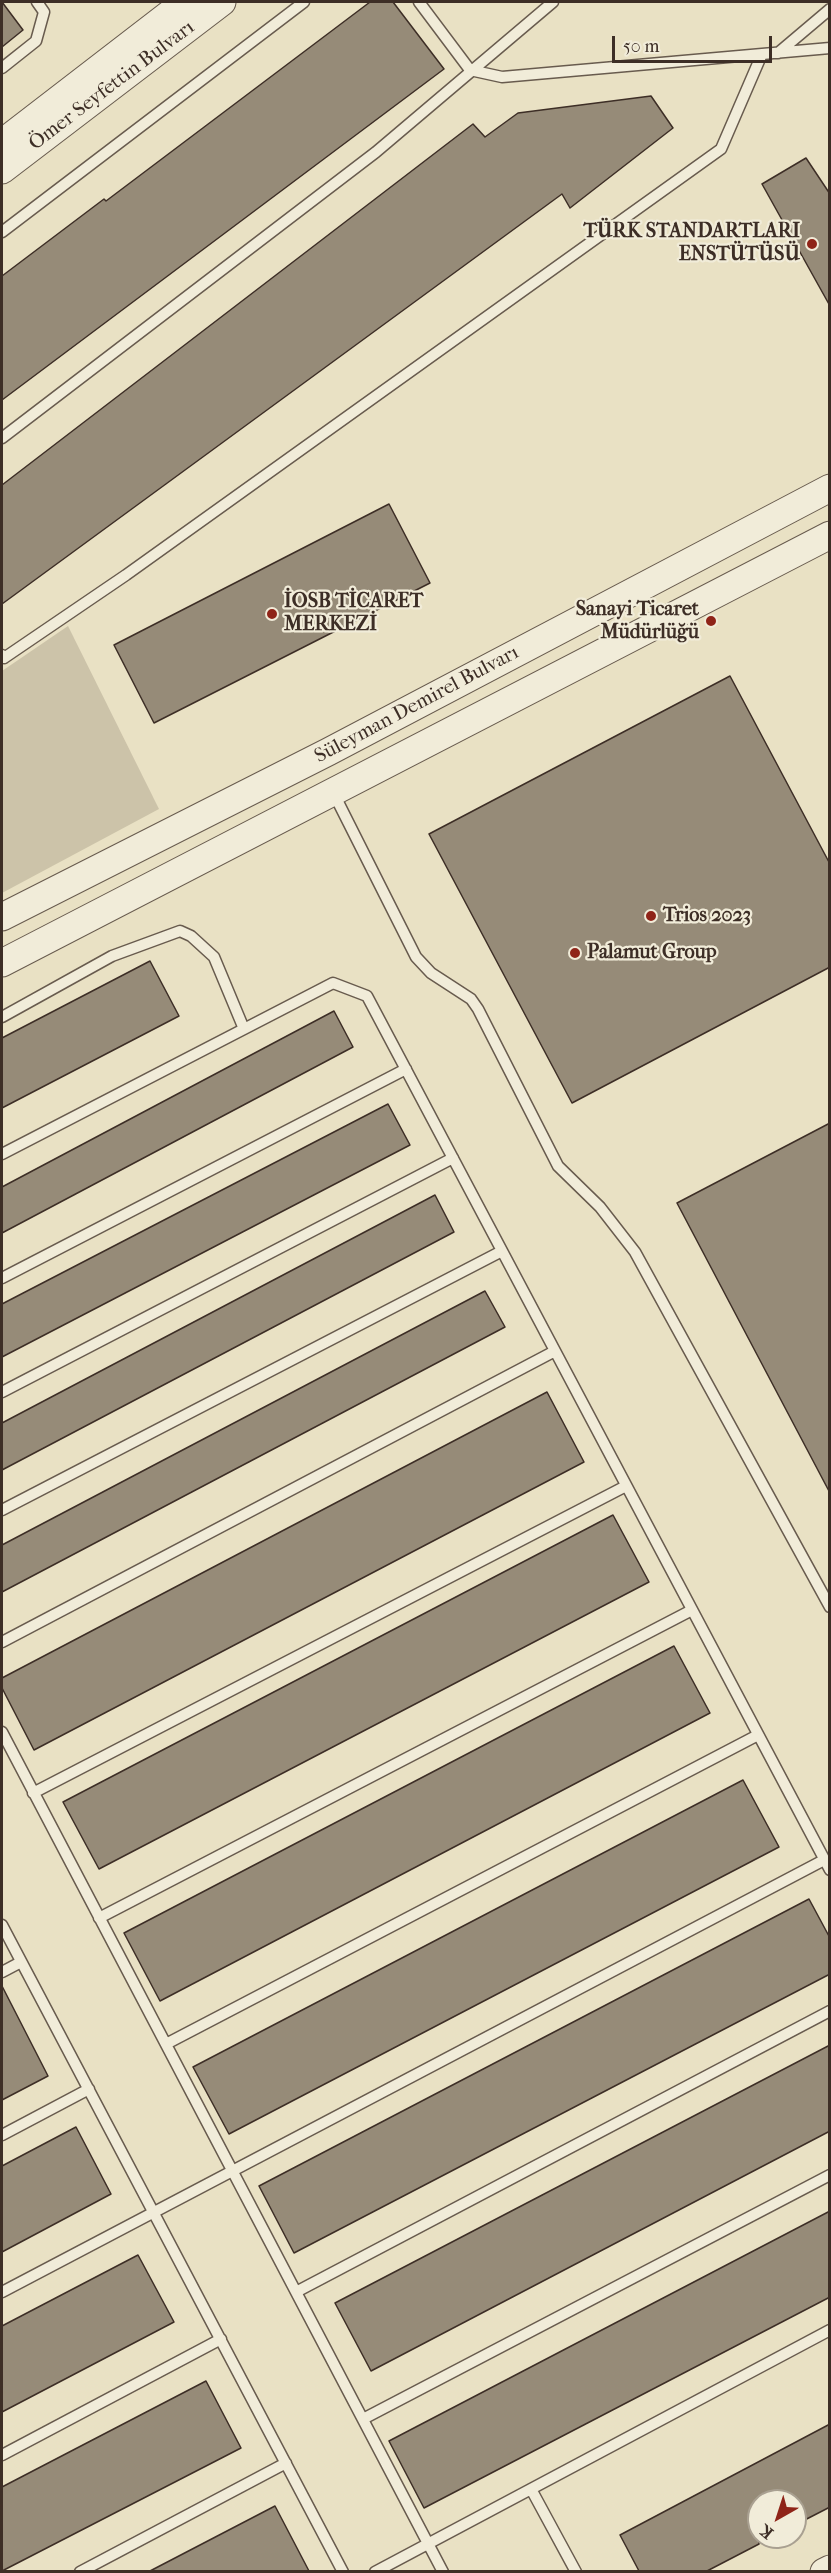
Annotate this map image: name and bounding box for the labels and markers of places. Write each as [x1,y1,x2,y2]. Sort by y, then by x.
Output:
place label: TÜRK STANDARTLARI ENSTÜTÜSÜ [583,220,800,267]
marker: TÜRK STANDARTLARI ENSTÜTÜSÜ [805,237,819,251]
place label: İOSB TİCARET MERKEZİ [284,590,423,637]
place label: Sanayi Ticaret Müdürlüğü [576,598,699,645]
marker: İOSB TİCARET MERKEZİ [265,607,279,621]
marker: Sanayi Ticaret Müdürlüğü [704,614,718,628]
place label: Trios 2023 [663,904,751,928]
marker: Trios 2023 [644,909,658,923]
place label: Palamut Group [587,941,717,965]
marker: Palamut Group [568,946,582,960]

